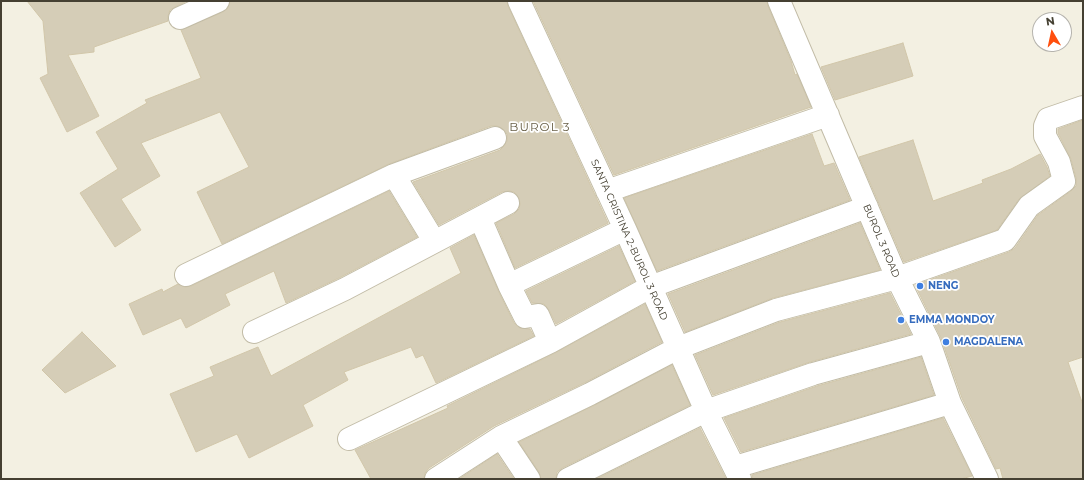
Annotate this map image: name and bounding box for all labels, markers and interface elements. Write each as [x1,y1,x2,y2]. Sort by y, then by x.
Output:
north arrow [1032,12,1072,52]
text: N [1045,14,1056,29]
district label: BUROL 3 [509,120,571,134]
street label: SANTA CRISTINA 2-BUROL 3 ROAD [588,158,670,322]
street label: BUROL 3 ROAD [860,202,902,280]
place label: NENG [928,280,959,292]
marker: NENG [915,281,925,291]
place label: EMMA MONDOY [909,314,995,326]
marker: EMMA MONDOY [896,315,906,325]
place label: MAGDALENA [954,336,1023,348]
marker: MAGDALENA [941,337,951,347]

